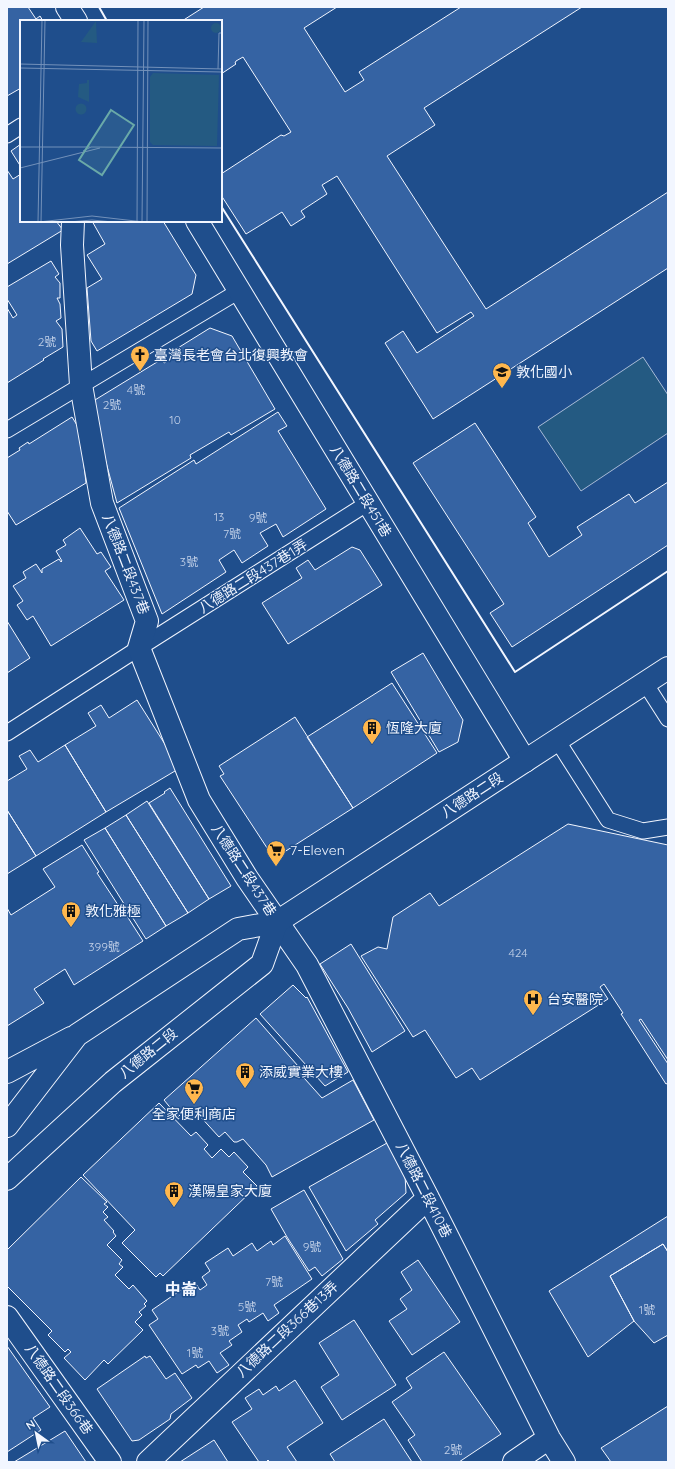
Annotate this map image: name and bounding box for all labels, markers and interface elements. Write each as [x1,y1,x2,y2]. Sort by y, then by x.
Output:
inset map [20,20,222,222]
house number: 2號 [38,334,56,349]
church icon: 臺灣長老會台北復興教會 [129,344,151,372]
place label: 臺灣長老會台北復興教會 [154,346,308,364]
school or university icon: 敦化國小 [491,361,513,389]
place label: 敦化國小 [516,363,572,381]
house number: 4號 [127,382,145,397]
house number: 2號 [103,397,121,412]
house number: 10 [169,412,181,427]
street label: 八德路二段451巷 [326,442,396,540]
house number: 13 [214,509,224,524]
house number: 9號 [249,510,267,525]
street label: 八德路二段437巷 [99,511,153,617]
house number: 7號 [223,526,241,541]
street label: 八德路二段437巷1弄 [195,535,311,617]
house number: 3號 [180,554,198,569]
building icon: 恆隆大廈 [361,717,383,745]
place label: 恆隆大廈 [386,719,442,737]
street label: 八德路二段 [438,768,506,822]
street label: 八德路二段437巷 [208,821,280,919]
supermarket icon: 7-Eleven [265,839,287,867]
place label: 7-Eleven [290,841,345,859]
building icon: 敦化雅極 [60,900,82,928]
place label: 敦化雅極 [85,902,141,920]
house number: 399號 [88,939,120,954]
house number: 424 [508,945,528,960]
hospital icon: 台安醫院 [522,988,544,1016]
place label: 台安醫院 [547,990,603,1008]
street label: 八德路二段 [115,1024,181,1082]
building icon: 添威實業大樓 [234,1061,256,1089]
place label: 添威實業大樓 [259,1063,343,1081]
supermarket icon: 全家便利商店 [183,1077,205,1105]
place label: 全家便利商店 [152,1105,236,1123]
street label: 八德路二段410巷 [392,1139,456,1241]
building icon: 漢陽皇家大廈 [163,1180,185,1208]
place label: 漢陽皇家大廈 [188,1182,272,1200]
house number: 9號 [303,1239,321,1254]
house number: 7號 [265,1274,283,1289]
street label: 八德路二段366巷13弄 [232,1277,342,1381]
district label: 中崙 [165,1279,197,1299]
house number: 5號 [238,1299,256,1314]
house number: 1號 [639,1302,655,1317]
house number: 3號 [211,1323,229,1338]
street label: 八德路二段366巷 [21,1340,97,1438]
house number: 1號 [187,1345,203,1360]
north arrow [16,1413,56,1453]
text: N [23,1417,38,1433]
house number: 2號 [444,1442,462,1457]

